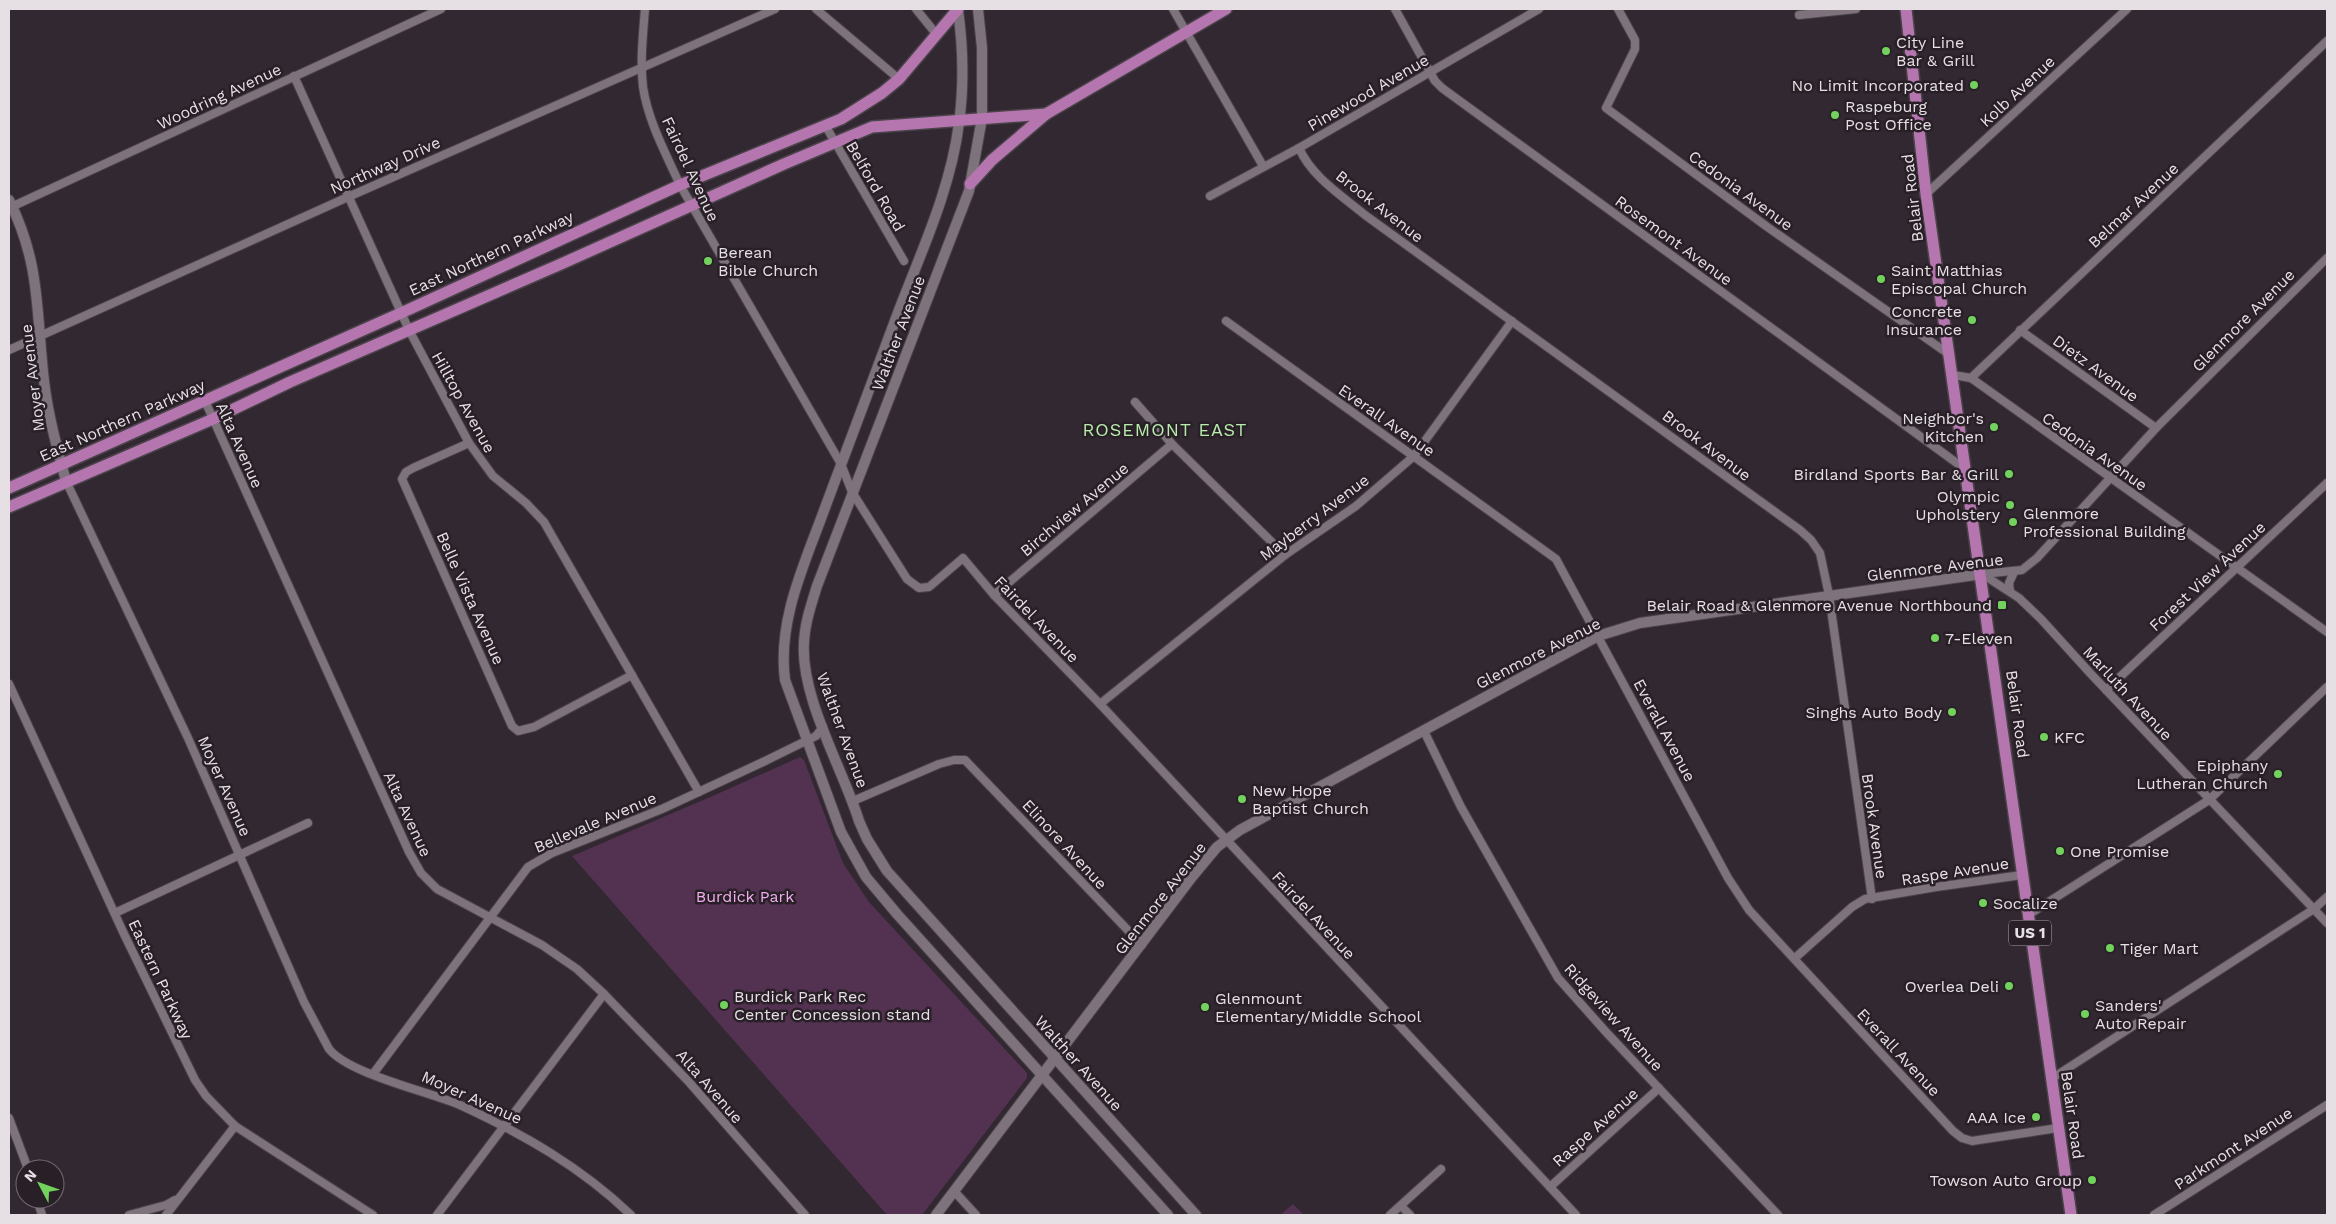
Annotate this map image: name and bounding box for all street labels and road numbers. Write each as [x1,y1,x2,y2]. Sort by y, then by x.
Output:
street label: Pinewood Avenue [1304,50,1432,135]
street label: Kolb Avenue [1976,52,2059,131]
street label: Woodring Avenue [154,59,284,134]
street label: Fairdel Avenue [658,114,723,225]
street label: Northway Drive [327,133,443,198]
street label: Belford Road [842,138,909,235]
street label: Cedonia Avenue [1685,146,1796,235]
street label: Belair Road [1898,153,1927,243]
street label: Belmar Avenue [2084,159,2182,252]
street label: Brook Avenue [1332,166,1427,247]
street label: Rosemont Avenue [1611,191,1736,289]
street label: East Northern Parkway [406,207,577,300]
street label: Glenmore Avenue [2188,265,2299,376]
street label: Walther Avenue [868,273,929,393]
street label: Moyer Avenue [16,323,49,433]
street label: Dietz Avenue [2049,331,2142,406]
street label: Hilltop Avenue [428,348,499,456]
street label: East Northern Parkway [36,375,209,466]
street label: Everall Avenue [1335,380,1439,461]
street label: Alta Avenue [212,399,267,491]
street label: Brook Avenue [1659,406,1755,485]
street label: Cedonia Avenue [2038,408,2151,495]
street label: Birchview Avenue [1016,458,1132,560]
street label: Mayberry Avenue [1256,470,1373,565]
street label: Forest View Avenue [2145,518,2269,635]
street label: Belle Vista Avenue [433,529,508,668]
street label: Glenmore Avenue [1866,550,2004,585]
street label: Fairdel Avenue [990,572,1083,667]
street label: Glenmore Avenue [1473,614,1604,693]
street label: Marluth Avenue [2079,642,2176,744]
street label: Belair Road [2002,669,2033,759]
street label: Walther Avenue [813,670,872,791]
street label: Everall Avenue [1630,676,1700,785]
street label: Moyer Avenue [194,733,255,839]
street label: Alta Avenue [380,769,436,860]
street label: Brook Avenue [1858,772,1891,880]
street label: Bellevale Avenue [531,788,659,857]
street label: Elinore Avenue [1018,796,1111,893]
street label: Glenmore Avenue [1111,838,1210,958]
street label: Raspe Avenue [1900,854,2010,889]
street label: Fairdel Avenue [1268,867,1359,963]
street label: Eastern Parkway [124,916,197,1043]
road number: US 1 [2009,920,2051,946]
street label: Ridgeview Avenue [1560,960,1667,1075]
street label: Everall Avenue [1853,1004,1944,1100]
street label: Walther Avenue [1031,1012,1126,1115]
street label: Alta Avenue [672,1045,747,1127]
street label: Moyer Avenue [419,1067,525,1128]
street label: Belair Road [2057,1070,2088,1160]
street label: Raspe Avenue [1549,1084,1642,1171]
street label: Parkmont Avenue [2171,1103,2296,1194]

